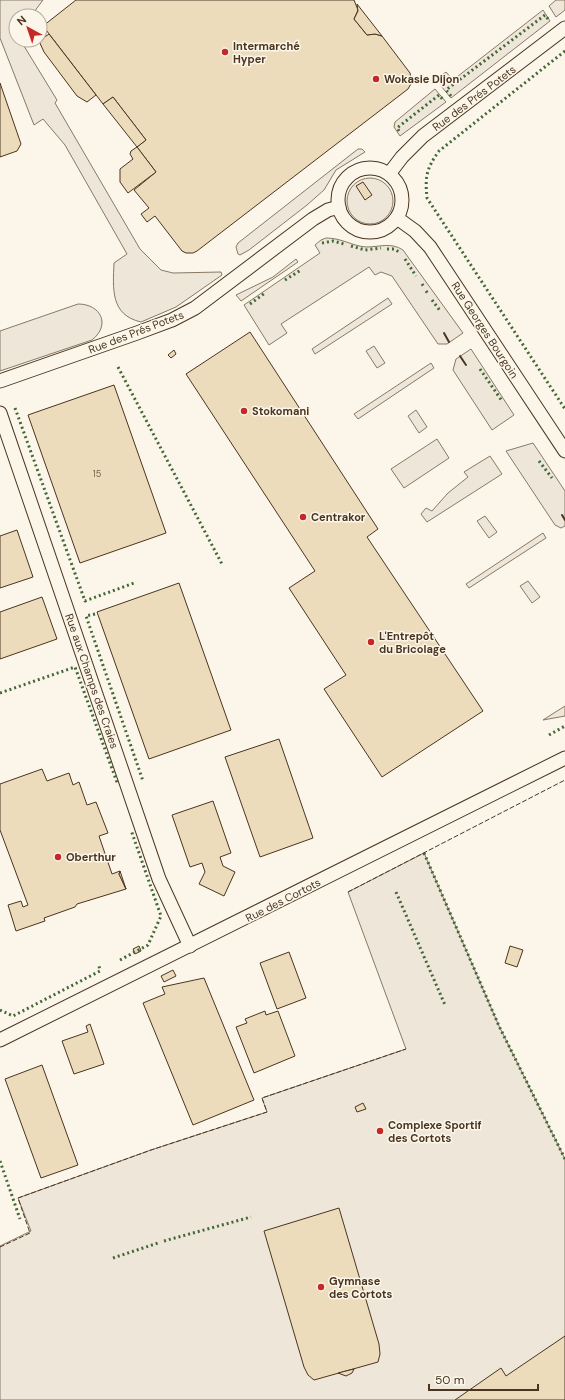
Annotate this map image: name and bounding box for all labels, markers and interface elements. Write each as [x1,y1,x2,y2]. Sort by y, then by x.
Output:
north arrow [8,8,48,48]
text: N [14,12,29,28]
place label: Intermarché Hyper [233,39,300,66]
marker: Intermarché Hyper [220,47,230,57]
street label: Rue des Prés Potets [429,62,519,134]
place label: Wokasie Dijon [384,72,459,86]
marker: Wokasie Dijon [371,74,381,84]
street label: Rue Georges Bourgoin [449,279,521,381]
street label: Rue des Prés Potets [86,307,186,357]
place label: Stokomani [252,404,309,418]
marker: Stokomani [239,406,249,416]
house number: 15 [93,468,101,480]
place label: Centrakor [311,510,366,524]
marker: Centrakor [298,512,308,522]
street label: Rue aux Champs des Craies [62,612,122,750]
place label: L'Entrepôt du Bricolage [379,629,446,656]
marker: L'Entrepôt du Bricolage [366,637,376,647]
place label: Oberthur [66,850,116,864]
marker: Oberthur [53,852,63,862]
street label: Rue des Cortots [243,875,323,925]
place label: Complexe Sportif des Cortots [388,1118,482,1145]
marker: Complexe Sportif des Cortots [375,1126,385,1136]
place label: Gymnase des Cortots [329,1274,392,1301]
marker: Gymnase des Cortots [316,1282,326,1292]
scale bar [429,1366,538,1392]
text: 50 m [435,1372,464,1388]

